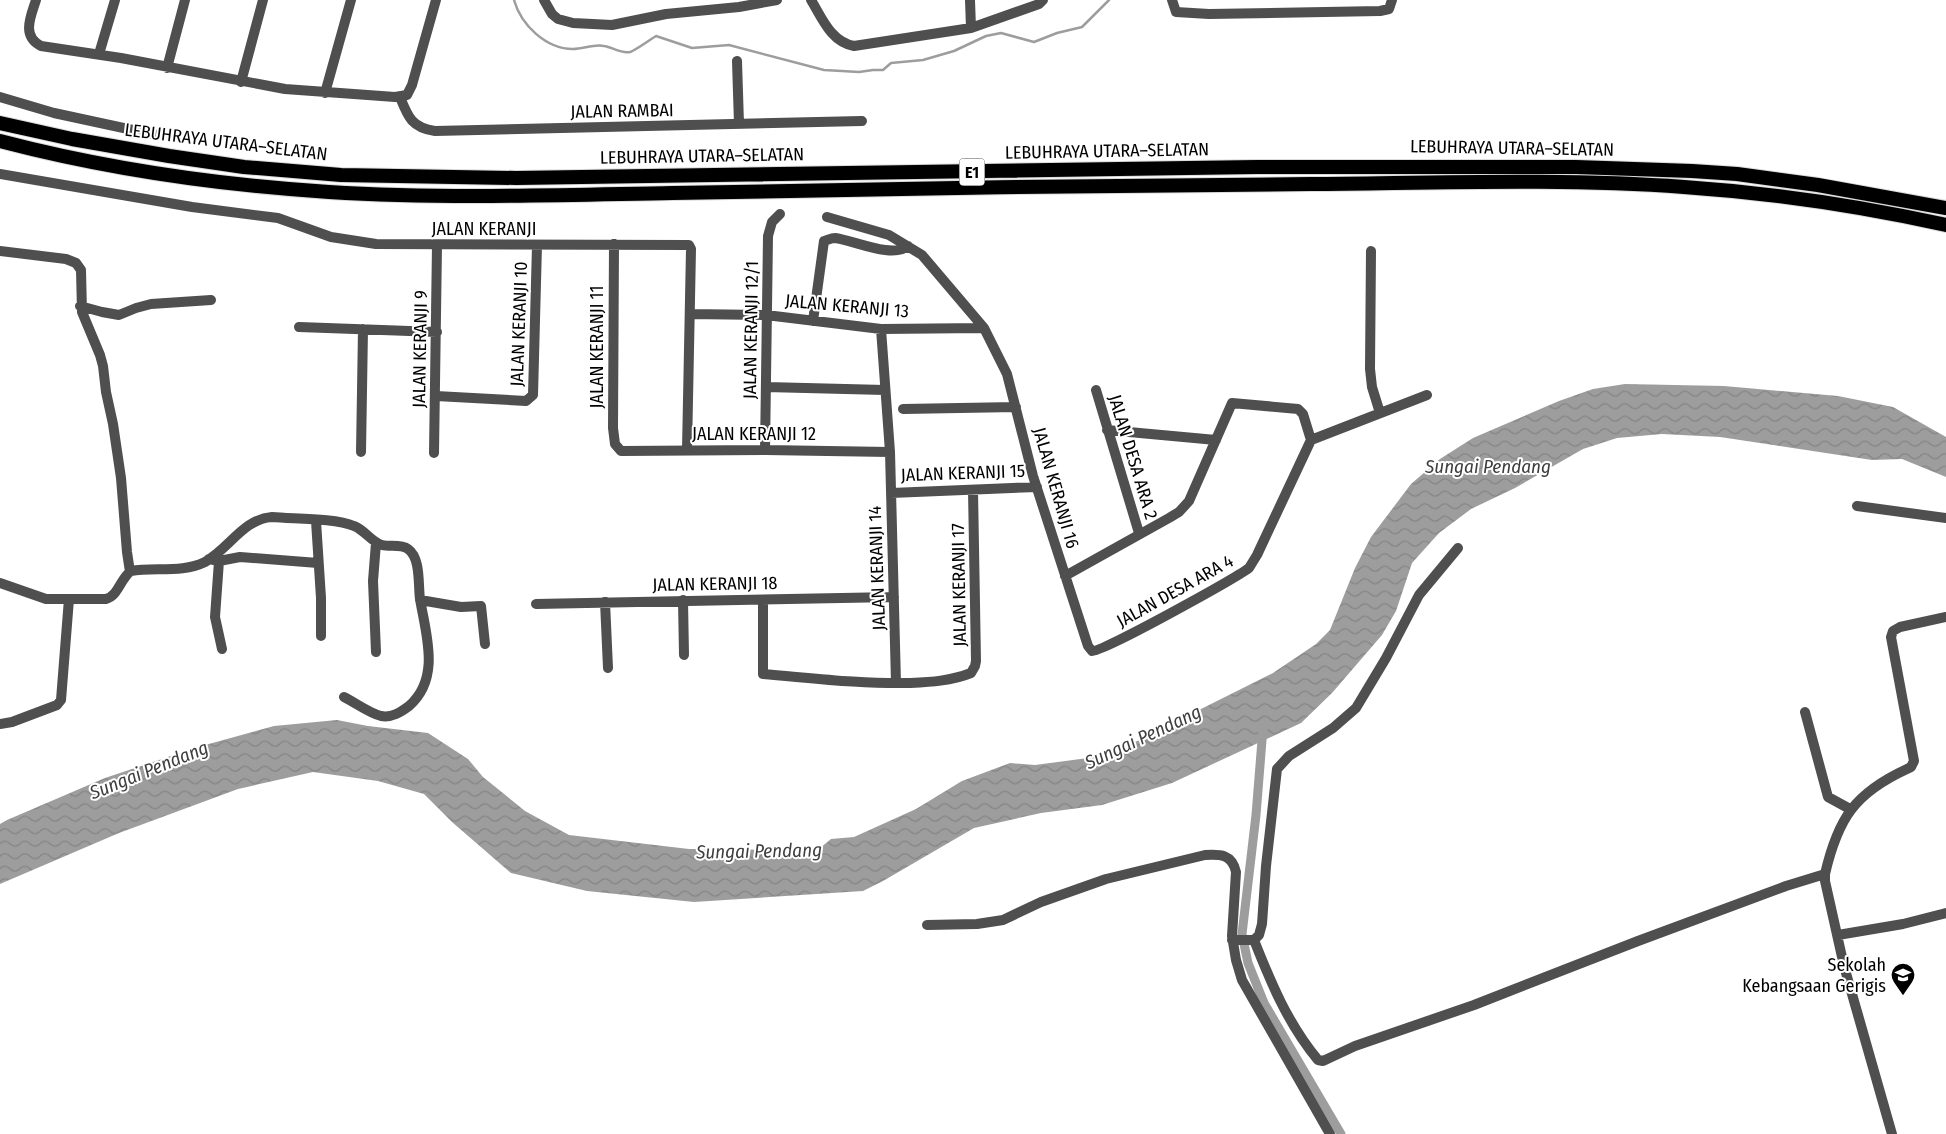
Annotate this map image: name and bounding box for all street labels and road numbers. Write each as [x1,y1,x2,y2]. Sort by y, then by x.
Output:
street label: JALAN RAMBAI [570,99,674,123]
street label: LEBUHRAYA UTARA–SELATAN [123,119,329,165]
street label: LEBUHRAYA UTARA–SELATAN [1410,135,1614,161]
street label: LEBUHRAYA UTARA–SELATAN [1005,138,1209,164]
street label: LEBUHRAYA UTARA–SELATAN [600,143,804,169]
road number: E1 [960,158,984,186]
street label: JALAN KERANJI [432,218,536,240]
street label: JALAN KERANJI 10 [506,261,532,387]
street label: JALAN KERANJI 12/1 [739,261,763,399]
street label: JALAN KERANJI 11 [586,286,608,408]
street label: JALAN KERANJI 9 [408,290,432,408]
street label: JALAN KERANJI 13 [784,290,910,322]
street label: JALAN DESA ARA 2 [1104,392,1162,522]
street label: JALAN KERANJI 12 [692,423,816,445]
street label: JALAN KERANJI 16 [1028,425,1084,551]
street label: JALAN KERANJI 15 [901,460,1025,486]
street label: JALAN KERANJI 14 [864,505,890,631]
street label: JALAN KERANJI 17 [947,523,971,647]
street label: JALAN DESA ARA 4 [1113,550,1237,632]
street label: JALAN KERANJI 18 [652,572,778,596]

